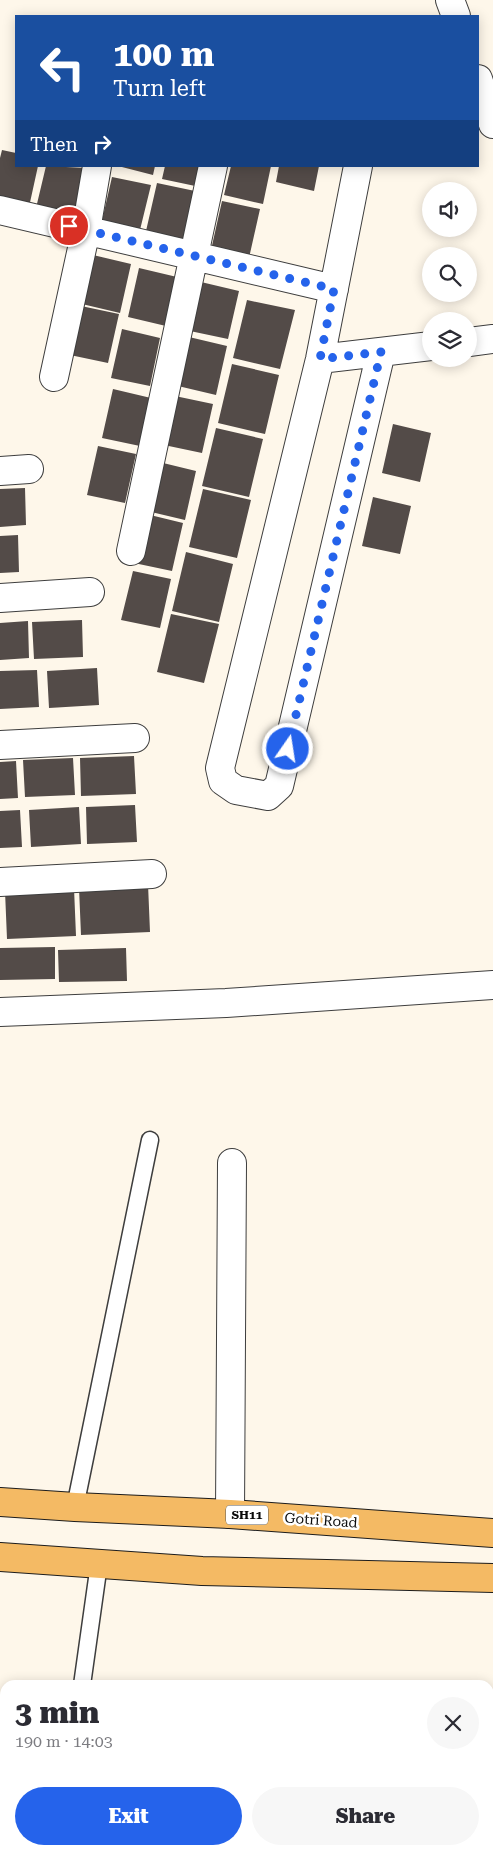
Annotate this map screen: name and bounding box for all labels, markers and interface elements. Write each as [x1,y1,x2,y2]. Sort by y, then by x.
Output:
text: 100 m [113,34,214,75]
icon: left [30,35,95,100]
text: Turn left [113,76,206,101]
icon: right [88,130,116,158]
text: Then [30,133,78,156]
map controls [422,182,477,367]
button: sound [422,182,477,237]
pin [48,205,90,247]
icon: arrive [55,212,83,240]
button: search [422,247,477,302]
button: layers [422,312,477,367]
position arrow [261,722,313,774]
road number: SH11 [226,1506,268,1524]
street label: Gotri Road [284,1509,358,1531]
text: 3 min [15,1695,99,1730]
button: close [427,1697,479,1749]
text: 190 m · 14:03 [15,1732,113,1751]
button: Exit [15,1787,242,1845]
button: Share [252,1787,479,1845]

